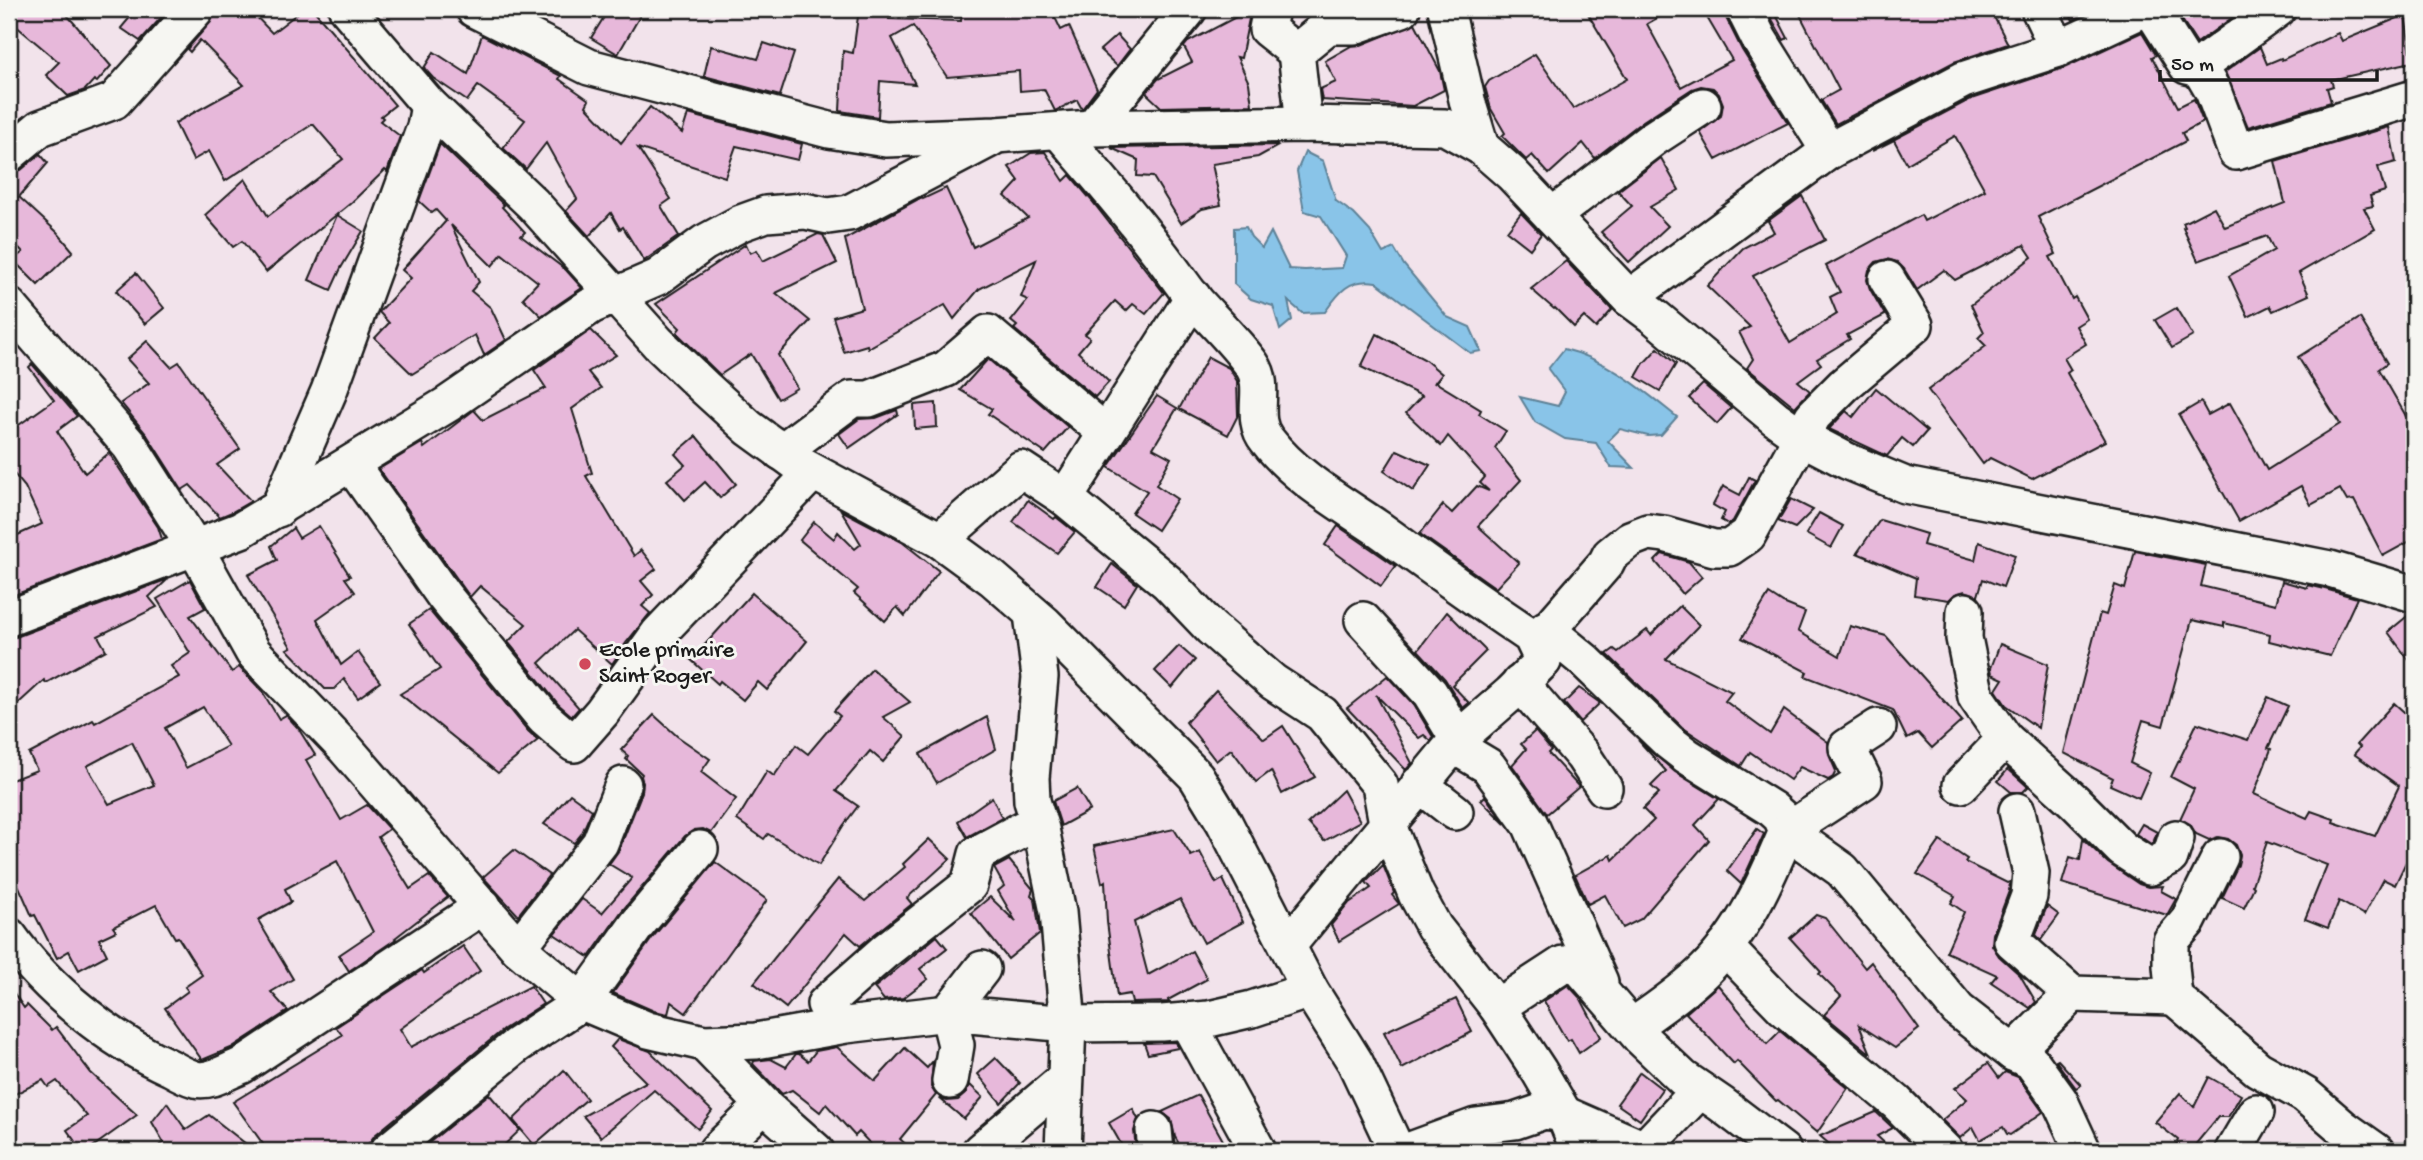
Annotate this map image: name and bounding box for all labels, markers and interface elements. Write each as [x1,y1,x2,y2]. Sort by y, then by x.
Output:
scale bar [2160,38,2378,82]
text: 50 m [2171,54,2214,79]
place label: Ecole primaire Saint Roger [599,638,735,691]
marker: Ecole primaire Saint Roger [577,656,593,672]

